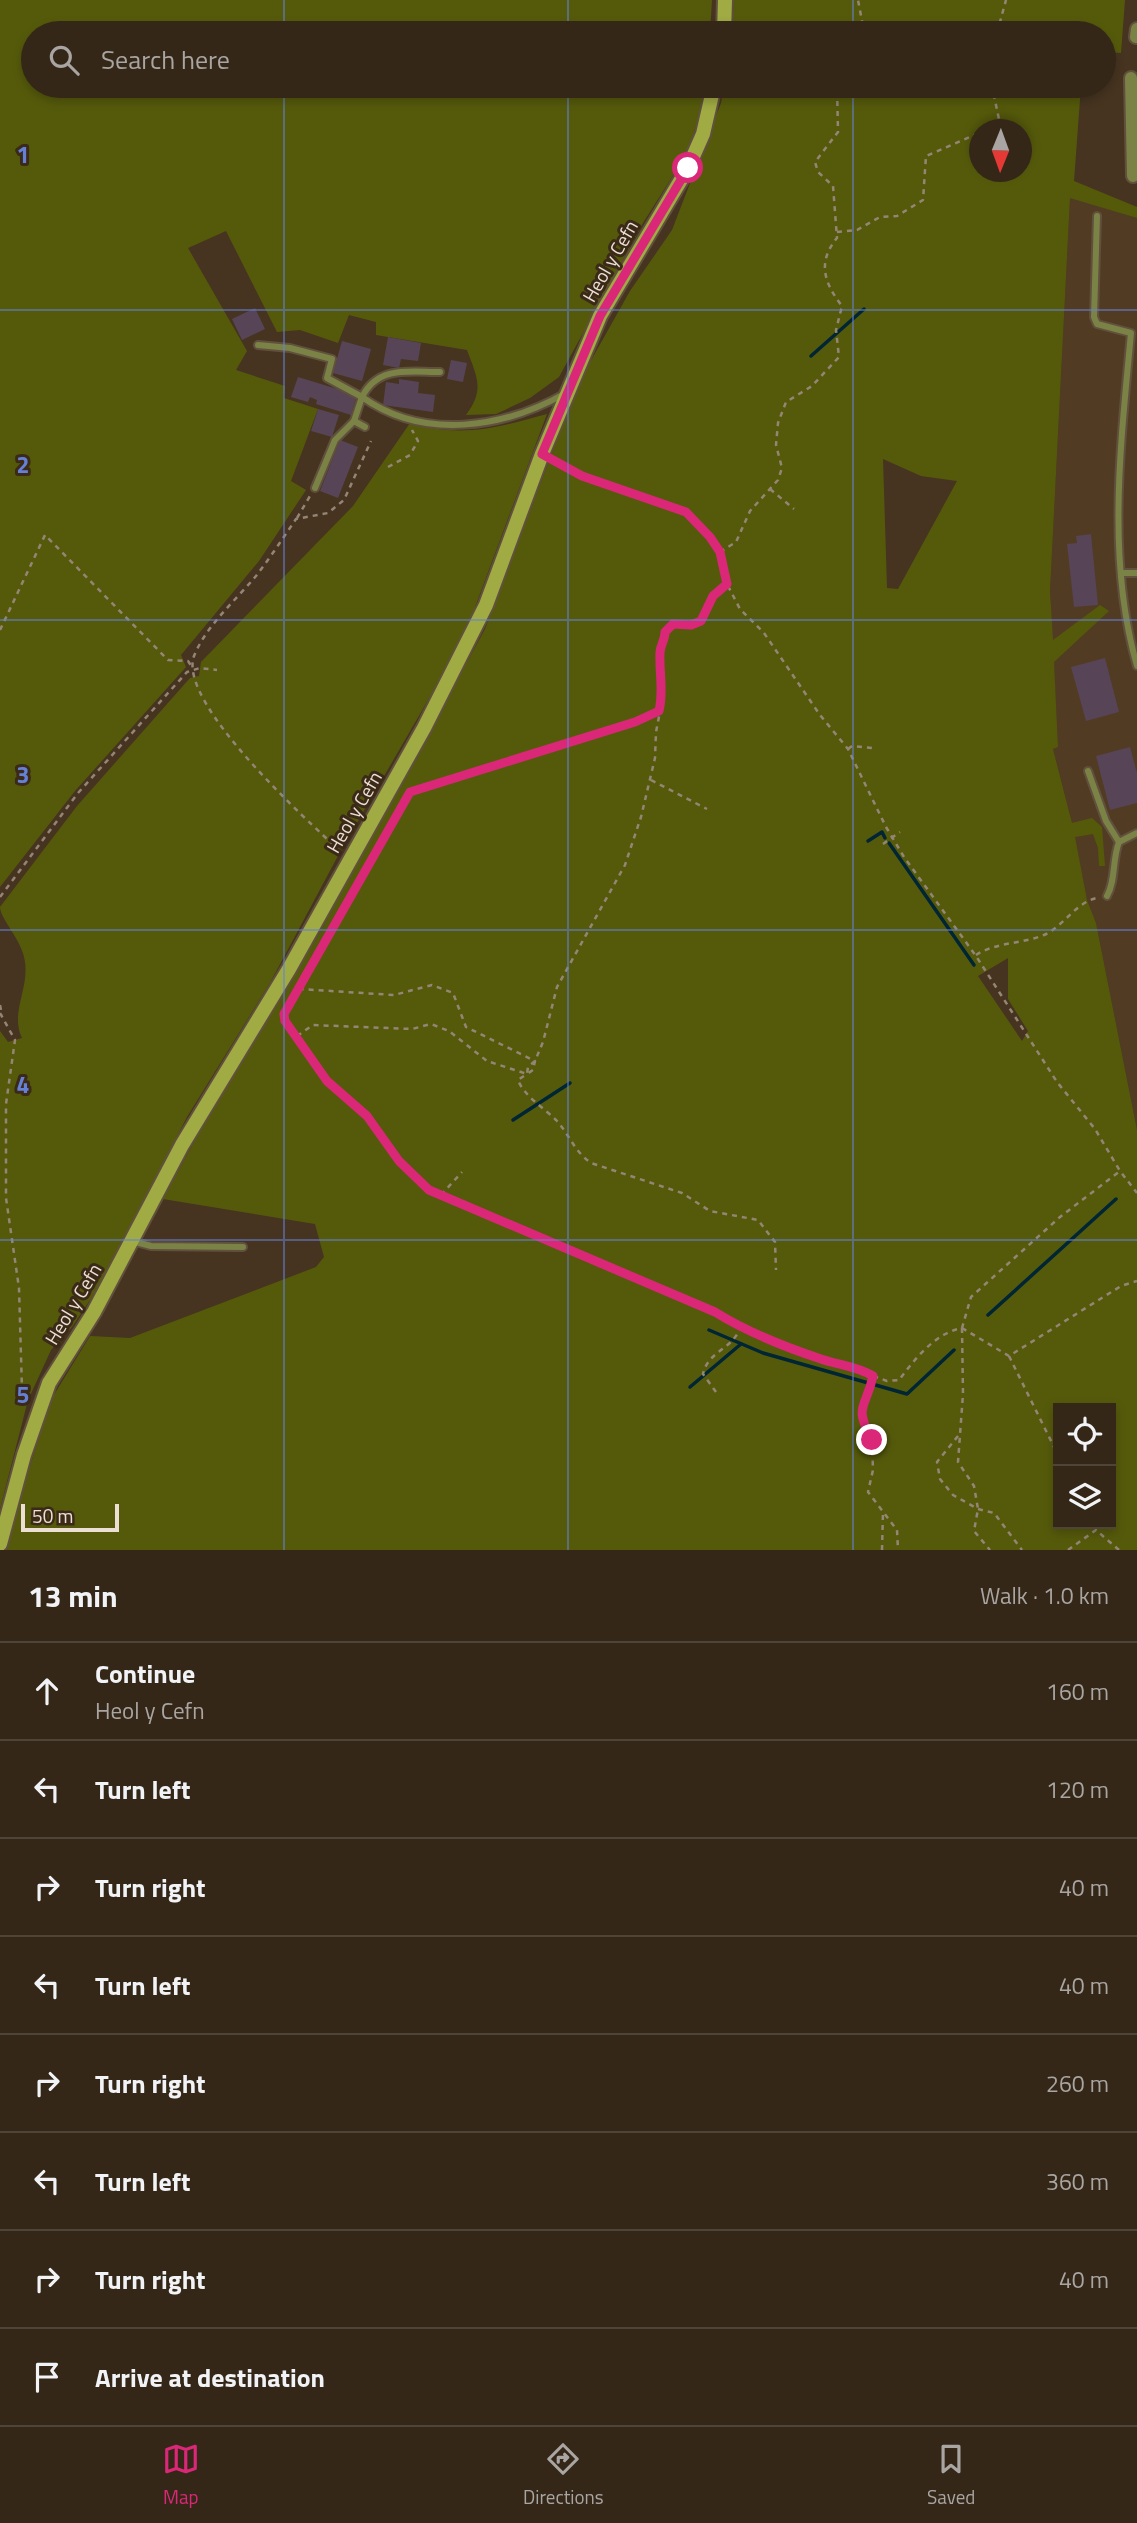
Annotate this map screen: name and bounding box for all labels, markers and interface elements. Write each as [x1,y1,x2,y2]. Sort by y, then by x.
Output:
search box [21,21,1116,98]
text: Search here [101,40,230,79]
icon: search [45,41,83,79]
north arrow [969,119,1032,182]
text: 1 [17,137,29,172]
route start [672,152,703,183]
street label: Heol y Cefn [574,214,645,307]
text: 2 [17,447,29,482]
text: 3 [17,757,29,792]
street label: Heol y Cefn [318,765,389,858]
text: 4 [17,1067,29,1102]
street label: Heol y Cefn [37,1257,108,1350]
text: 5 [17,1377,29,1412]
map controls [1053,1403,1116,1529]
button: locate [1053,1403,1116,1466]
route end [856,1424,887,1455]
button: layers [1053,1466,1116,1529]
scale bar [21,1501,119,1533]
text: 50 m [32,1501,73,1530]
text: 13 min [28,1573,118,1619]
text: Walk · 1.0 km [980,1578,1109,1613]
text: Continue [95,1654,195,1693]
icon: ahead [28,1672,66,1710]
text: 160 m [1046,1674,1109,1709]
text: Heol y Cefn [95,1693,205,1728]
icon: left [28,1770,66,1808]
text: Turn left [95,1770,190,1809]
text: 120 m [1046,1772,1109,1807]
icon: right [28,1868,66,1906]
text: Turn right [95,1868,206,1907]
text: 40 m [1059,1870,1109,1905]
icon: left [28,1966,66,2004]
text: Turn left [95,1966,190,2005]
text: 40 m [1059,1968,1109,2003]
icon: right [28,2064,66,2102]
text: Turn right [95,2064,206,2103]
text: 260 m [1046,2066,1109,2101]
icon: left [28,2162,66,2200]
text: Turn left [95,2162,190,2201]
text: 360 m [1046,2164,1109,2199]
icon: right [28,2260,66,2298]
text: Turn right [95,2260,206,2299]
text: 40 m [1059,2262,1109,2297]
icon: arrive [28,2358,66,2396]
text: Arrive at destination [95,2358,325,2397]
tab: Map [162,2440,200,2511]
tab: Directions [523,2440,604,2511]
tab: Saved [927,2440,975,2511]

